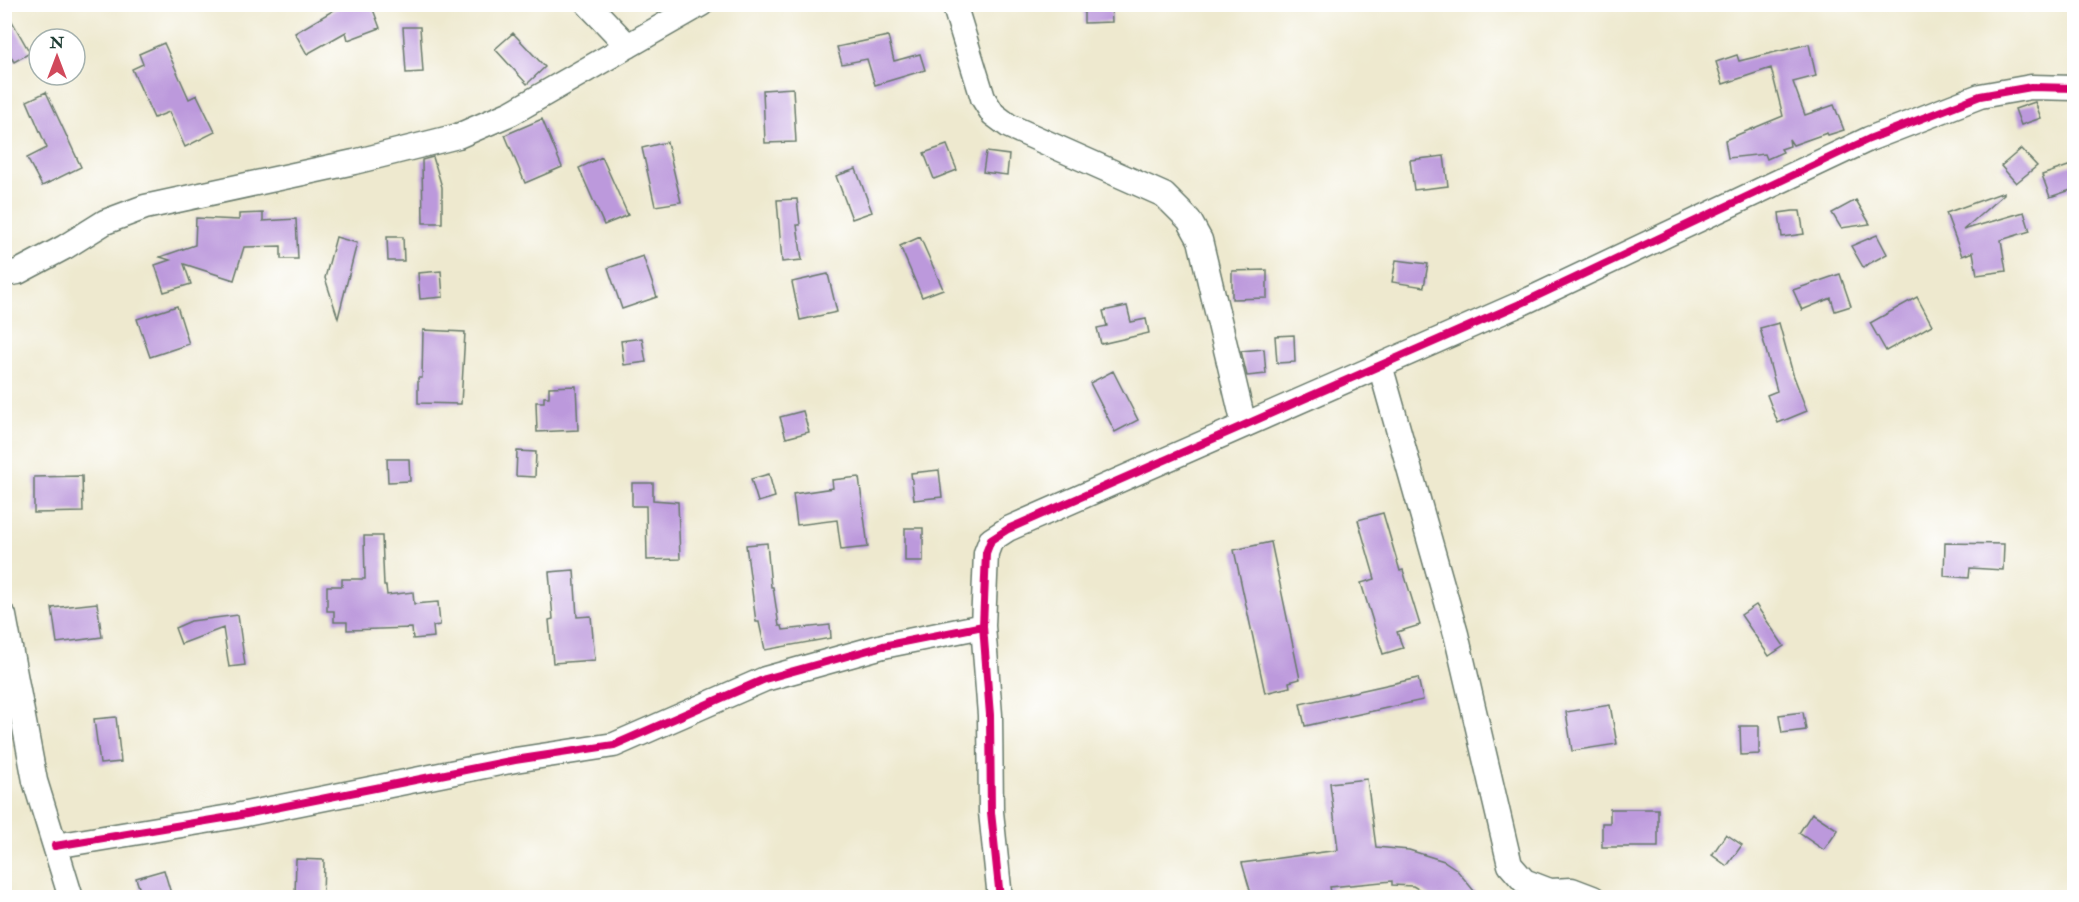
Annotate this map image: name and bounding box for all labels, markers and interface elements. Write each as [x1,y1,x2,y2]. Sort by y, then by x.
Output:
north arrow [27,27,87,87]
text: N [49,33,65,53]

